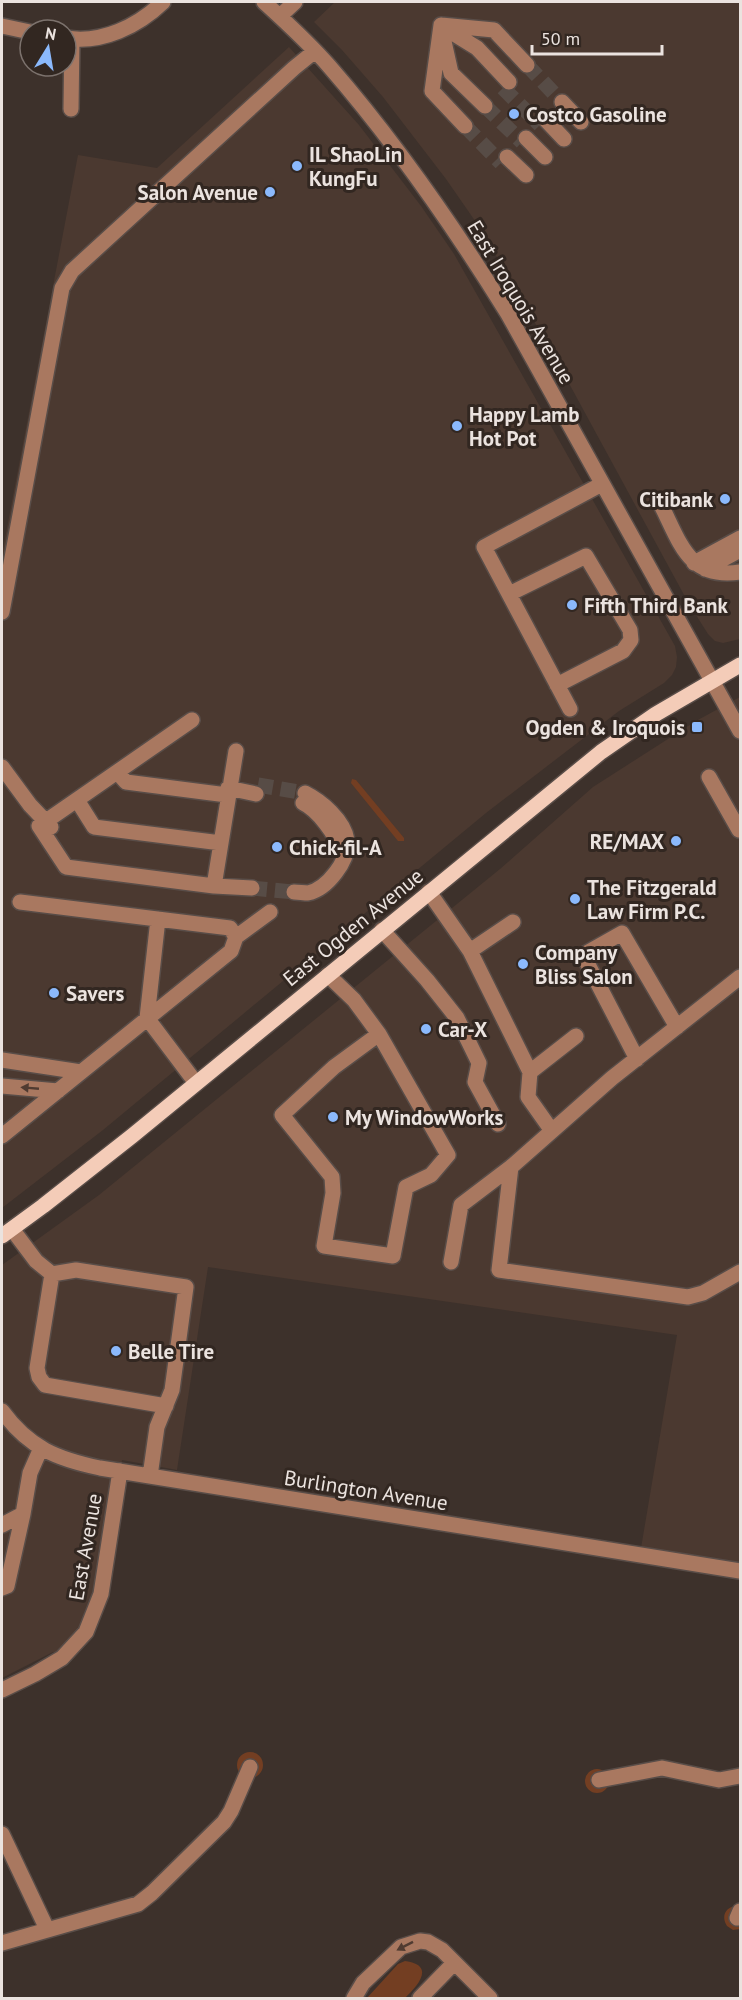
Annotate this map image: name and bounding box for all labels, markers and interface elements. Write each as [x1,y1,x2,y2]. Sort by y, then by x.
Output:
north arrow [18,18,78,78]
scale bar [532,18,662,56]
text: N [44,22,58,44]
text: 50 m [541,27,580,50]
place label: Costco Gasoline [526,101,667,128]
marker: Costco Gasoline [507,107,521,121]
place label: IL ShaoLin KungFu [309,141,402,192]
marker: IL ShaoLin KungFu [290,159,304,173]
place label: Salon Avenue [138,179,258,206]
marker: Salon Avenue [263,185,277,199]
street label: East Iroquois Avenue [461,215,581,389]
place label: Happy Lamb Hot Pot [469,401,579,452]
marker: Happy Lamb Hot Pot [450,419,464,433]
place label: Citibank [639,486,714,513]
marker: Citibank [718,492,732,506]
place label: Fifth Third Bank [584,592,729,619]
marker: Fifth Third Bank [565,598,579,612]
place label: Ogden & Iroquois [526,714,685,741]
marker: Ogden & Iroquois [690,720,704,734]
place label: RE/MAX [590,828,665,855]
place label: Chick-fil-A [289,834,382,861]
marker: RE/MAX [669,834,683,848]
marker: Chick-fil-A [270,840,284,854]
street label: East Ogden Avenue [277,862,429,992]
place label: The Fitzgerald Law Firm P.C. [587,874,717,925]
marker: The Fitzgerald Law Firm P.C. [568,892,582,906]
place label: Company Bliss Salon [535,939,633,990]
marker: Company Bliss Salon [516,957,530,971]
place label: Savers [66,980,124,1007]
marker: Savers [47,986,61,1000]
place label: Car-X [438,1016,488,1043]
marker: Car-X [419,1022,433,1036]
one-way arrow [20,1084,39,1093]
place label: My WindowWorks [345,1104,504,1131]
marker: My WindowWorks [326,1110,340,1124]
place label: Belle Tire [128,1338,214,1365]
marker: Belle Tire [109,1344,123,1358]
street label: Burlington Avenue [282,1464,450,1516]
street label: East Avenue [62,1491,108,1603]
one-way arrow [397,1942,414,1951]

